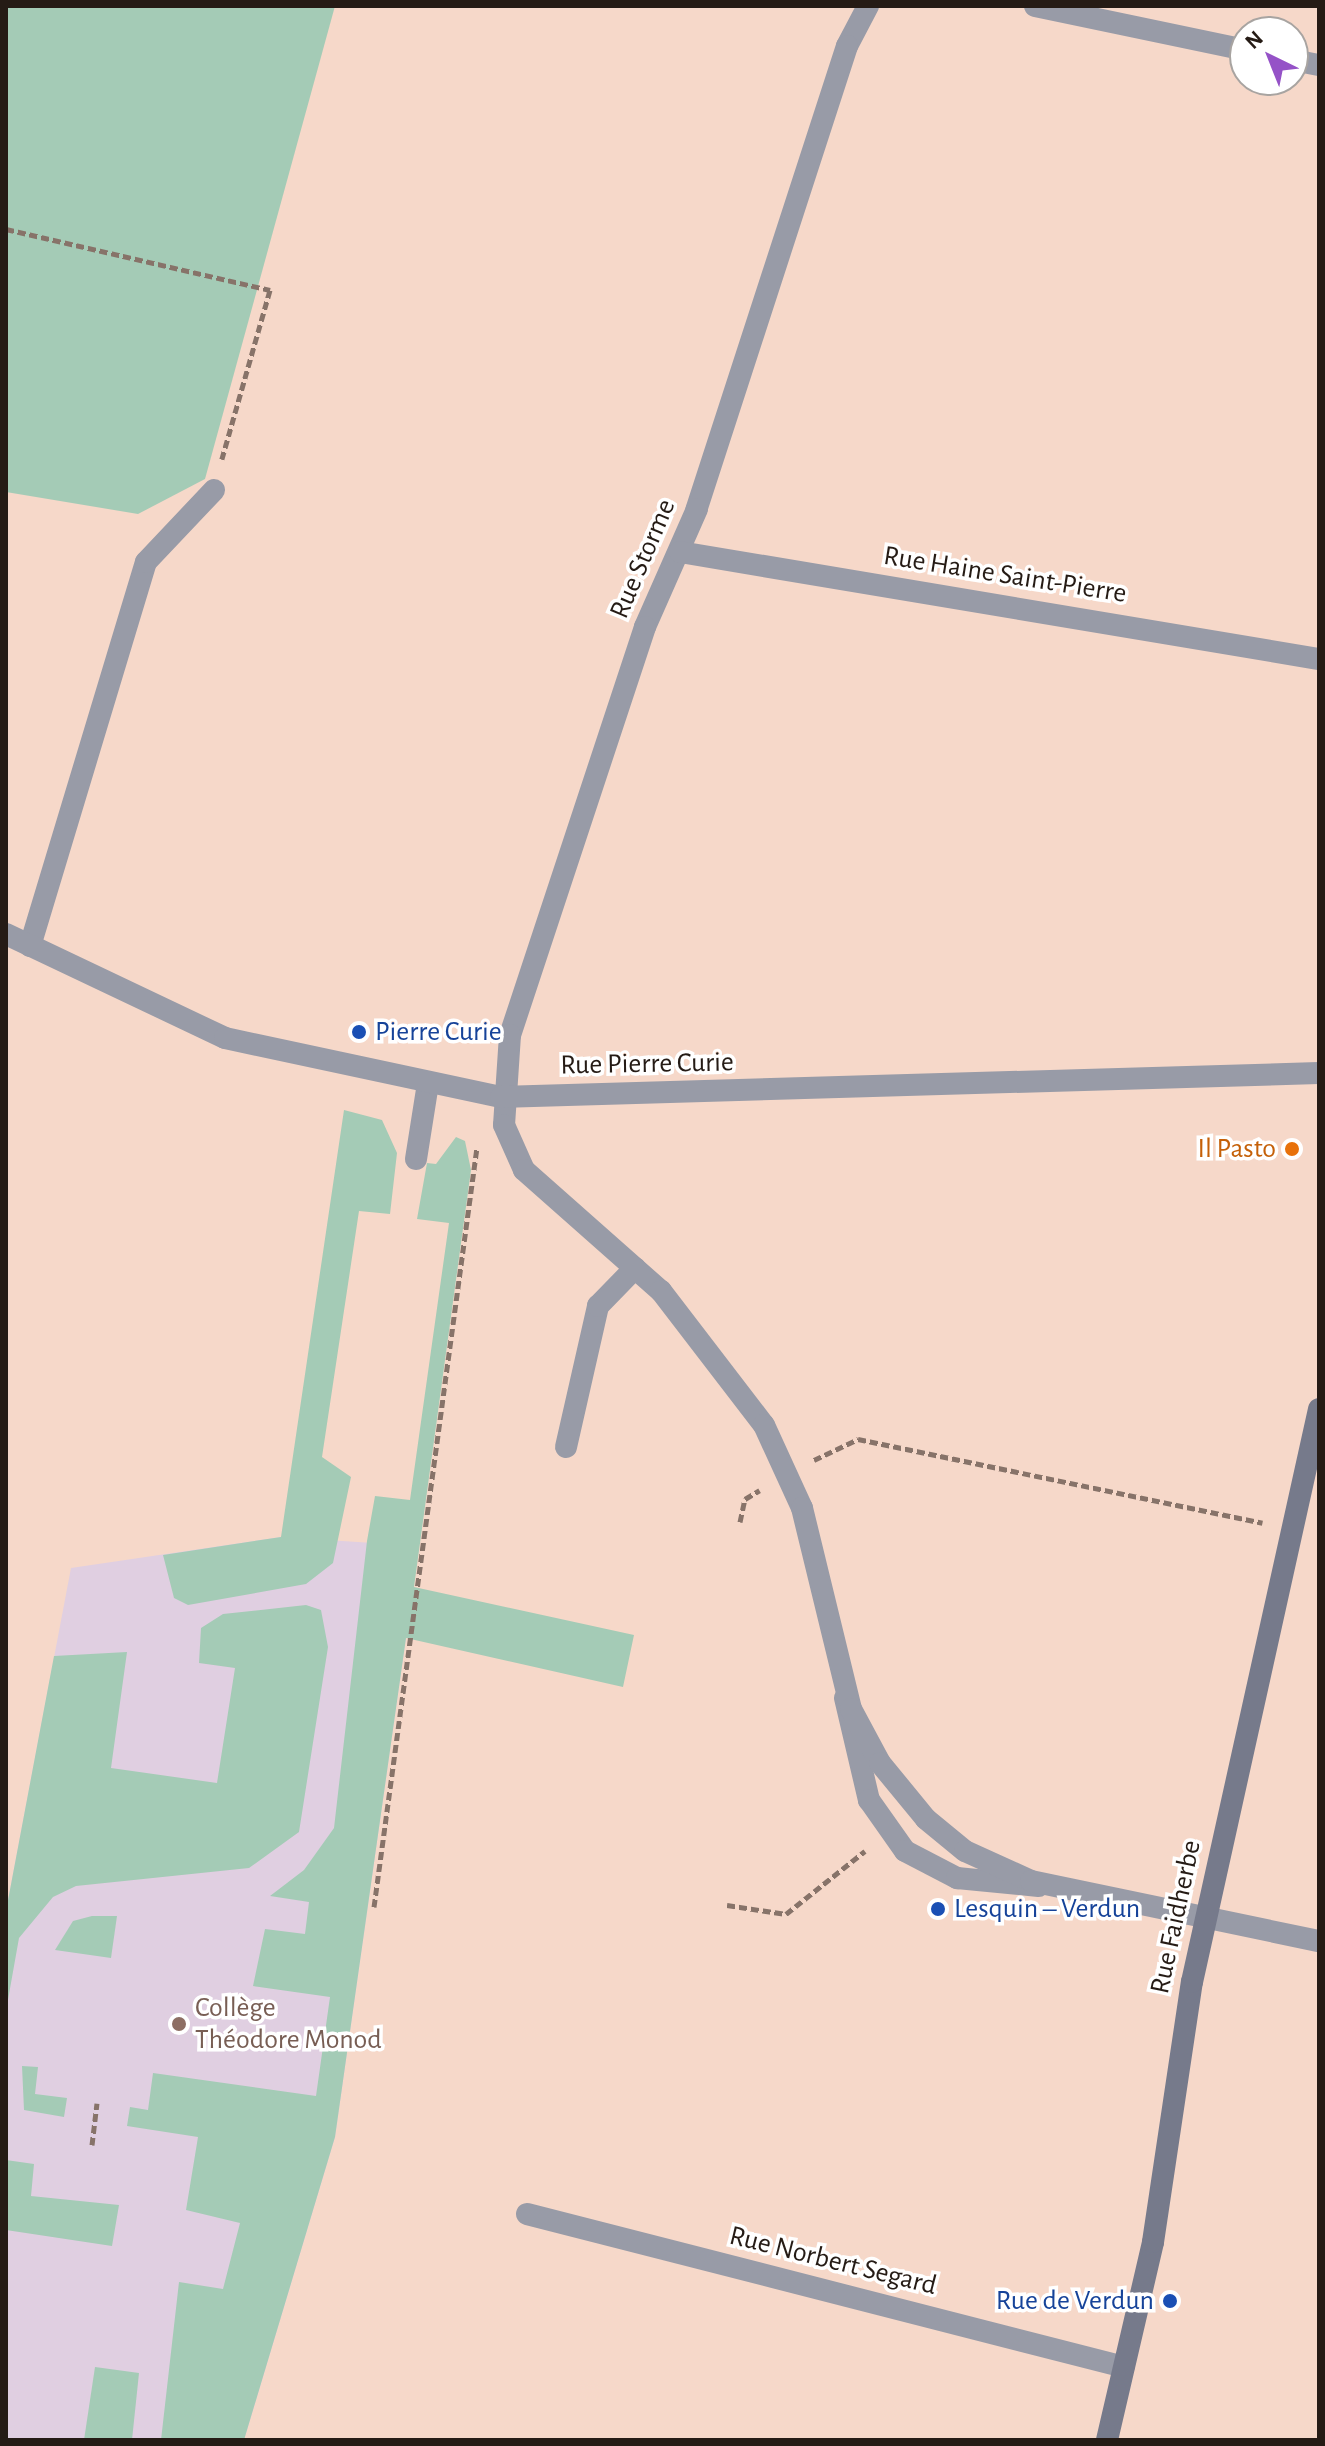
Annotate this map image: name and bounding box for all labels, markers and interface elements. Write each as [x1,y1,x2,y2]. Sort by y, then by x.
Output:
north arrow [1229,16,1309,96]
text: N [1241,27,1267,53]
street label: Rue Storme [603,494,683,624]
street label: Rue Haine Saint-Pierre [881,539,1129,611]
place label: Pierre Curie [375,1015,502,1049]
marker: Pierre Curie [350,1023,368,1041]
street label: Rue Pierre Curie [560,1046,734,1082]
place label: Il Pasto [1198,1132,1276,1166]
marker: Il Pasto [1283,1140,1301,1158]
street label: Rue Faidherbe [1143,1837,1209,1997]
place label: Lesquin – Verdun [954,1892,1140,1926]
marker: Lesquin – Verdun [929,1900,947,1918]
place label: Collège Théodore Monod [195,1991,382,2057]
marker: Collège Théodore Monod [170,2015,188,2033]
street label: Rue Norbert Segard [726,2219,940,2303]
place label: Rue de Verdun [996,2284,1154,2318]
marker: Rue de Verdun [1161,2292,1179,2310]

